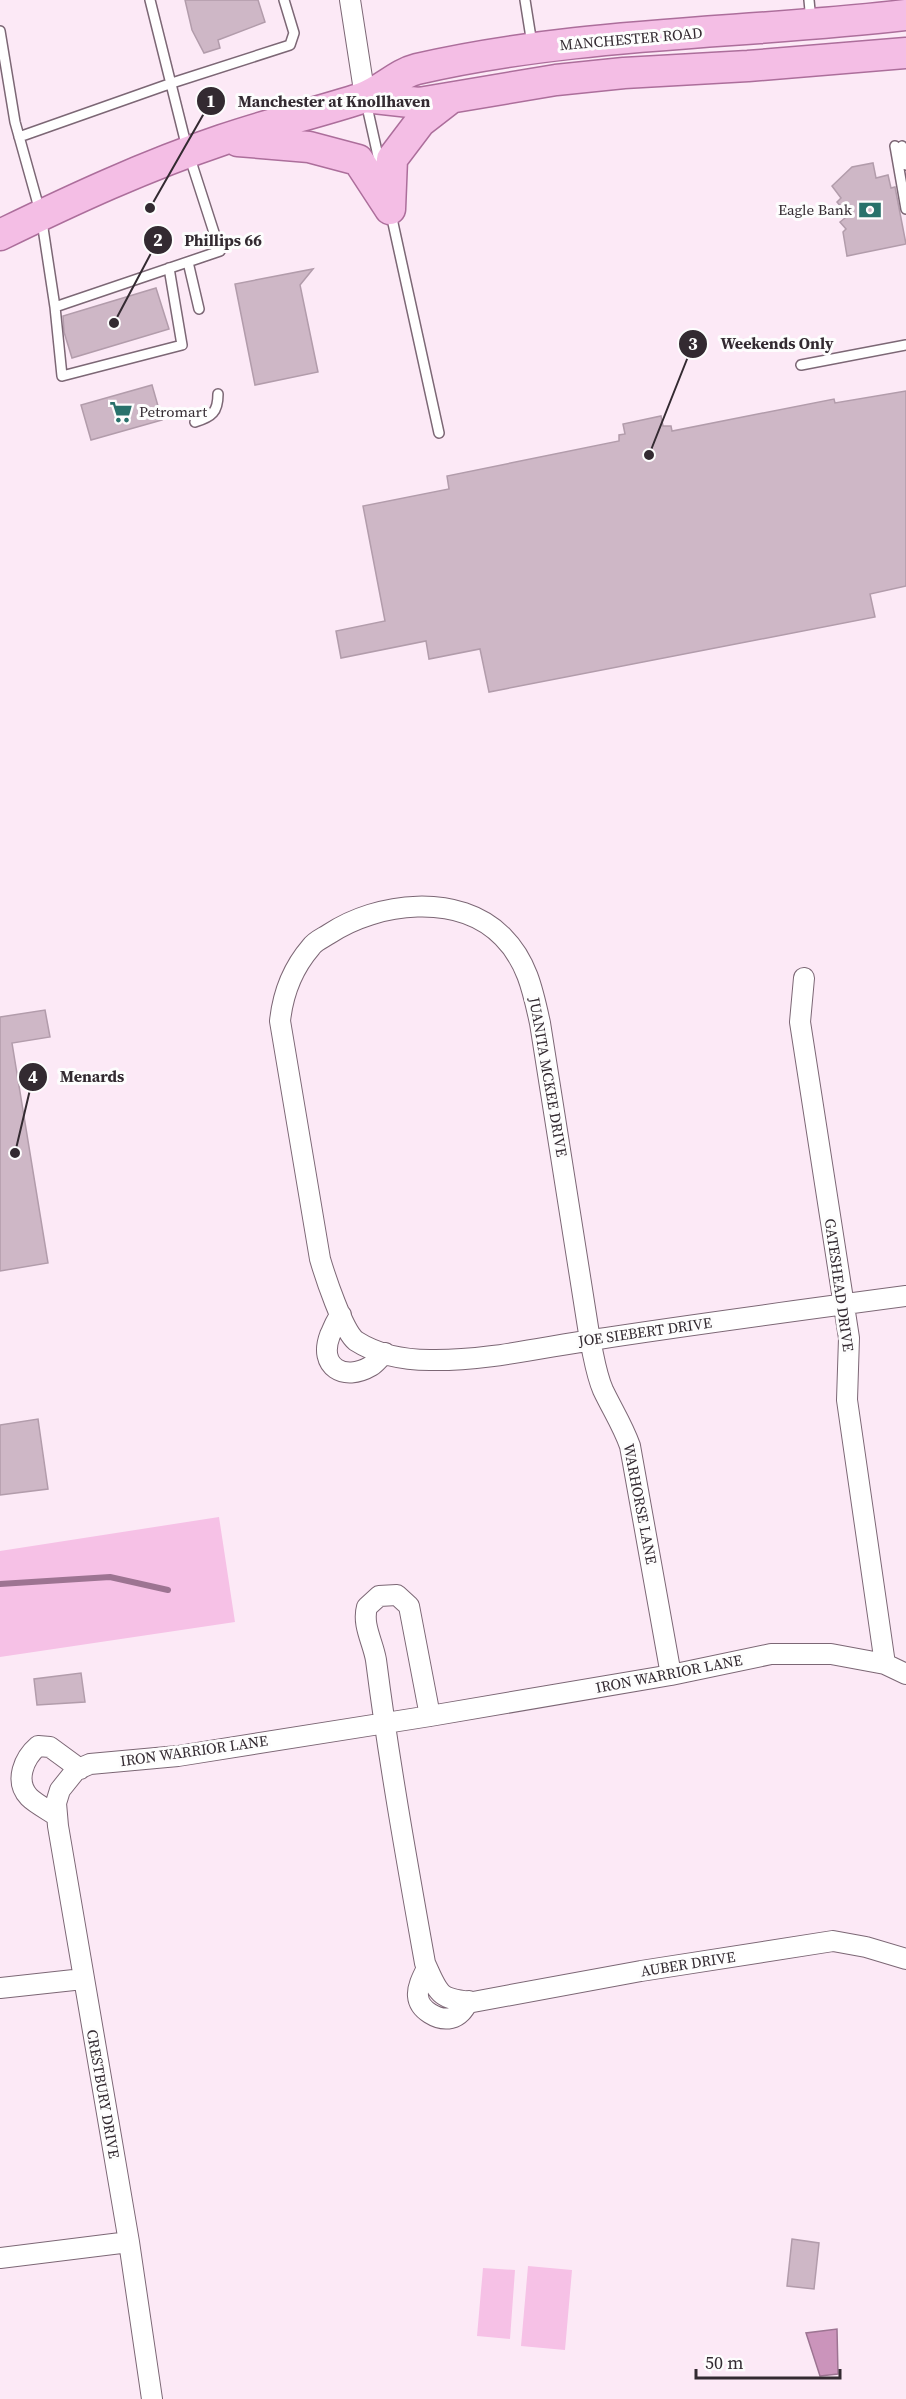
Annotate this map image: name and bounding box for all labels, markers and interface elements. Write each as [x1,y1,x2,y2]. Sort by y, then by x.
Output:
street label: MANCHESTER ROAD [559,22,703,55]
callout: Manchester at Knollhaven [196,84,442,118]
text: 1 [206,88,216,113]
text: Manchester at Knollhaven [238,90,430,112]
bank icon: Eagle Bank [857,197,883,223]
place label: Eagle Bank [778,199,853,220]
callout: Phillips 66 [143,223,274,257]
text: 2 [153,227,163,252]
text: Phillips 66 [184,229,262,251]
callout: Weekends Only [678,327,845,361]
text: 3 [688,331,698,356]
text: Weekends Only [720,332,834,354]
supermarket icon: Petromart [108,399,134,425]
place label: Petromart [139,401,207,422]
street label: JUANITA MCKEE DRIVE [524,994,573,1158]
callout: Menards [18,1060,136,1094]
text: 4 [28,1064,38,1089]
text: Menards [60,1065,124,1087]
street label: GATESHEAD DRIVE [820,1217,859,1353]
street label: JOE SIEBERT DRIVE [576,1312,713,1351]
street label: WARHORSE LANE [618,1442,662,1566]
street label: IRON WARRIOR LANE [594,1649,744,1698]
street label: IRON WARRIOR LANE [119,1730,269,1771]
street label: AUBER DRIVE [639,1946,737,1981]
street label: CRESTBURY DRIVE [82,2028,125,2160]
scale bar [696,2342,840,2380]
text: 50 m [705,2350,743,2375]

